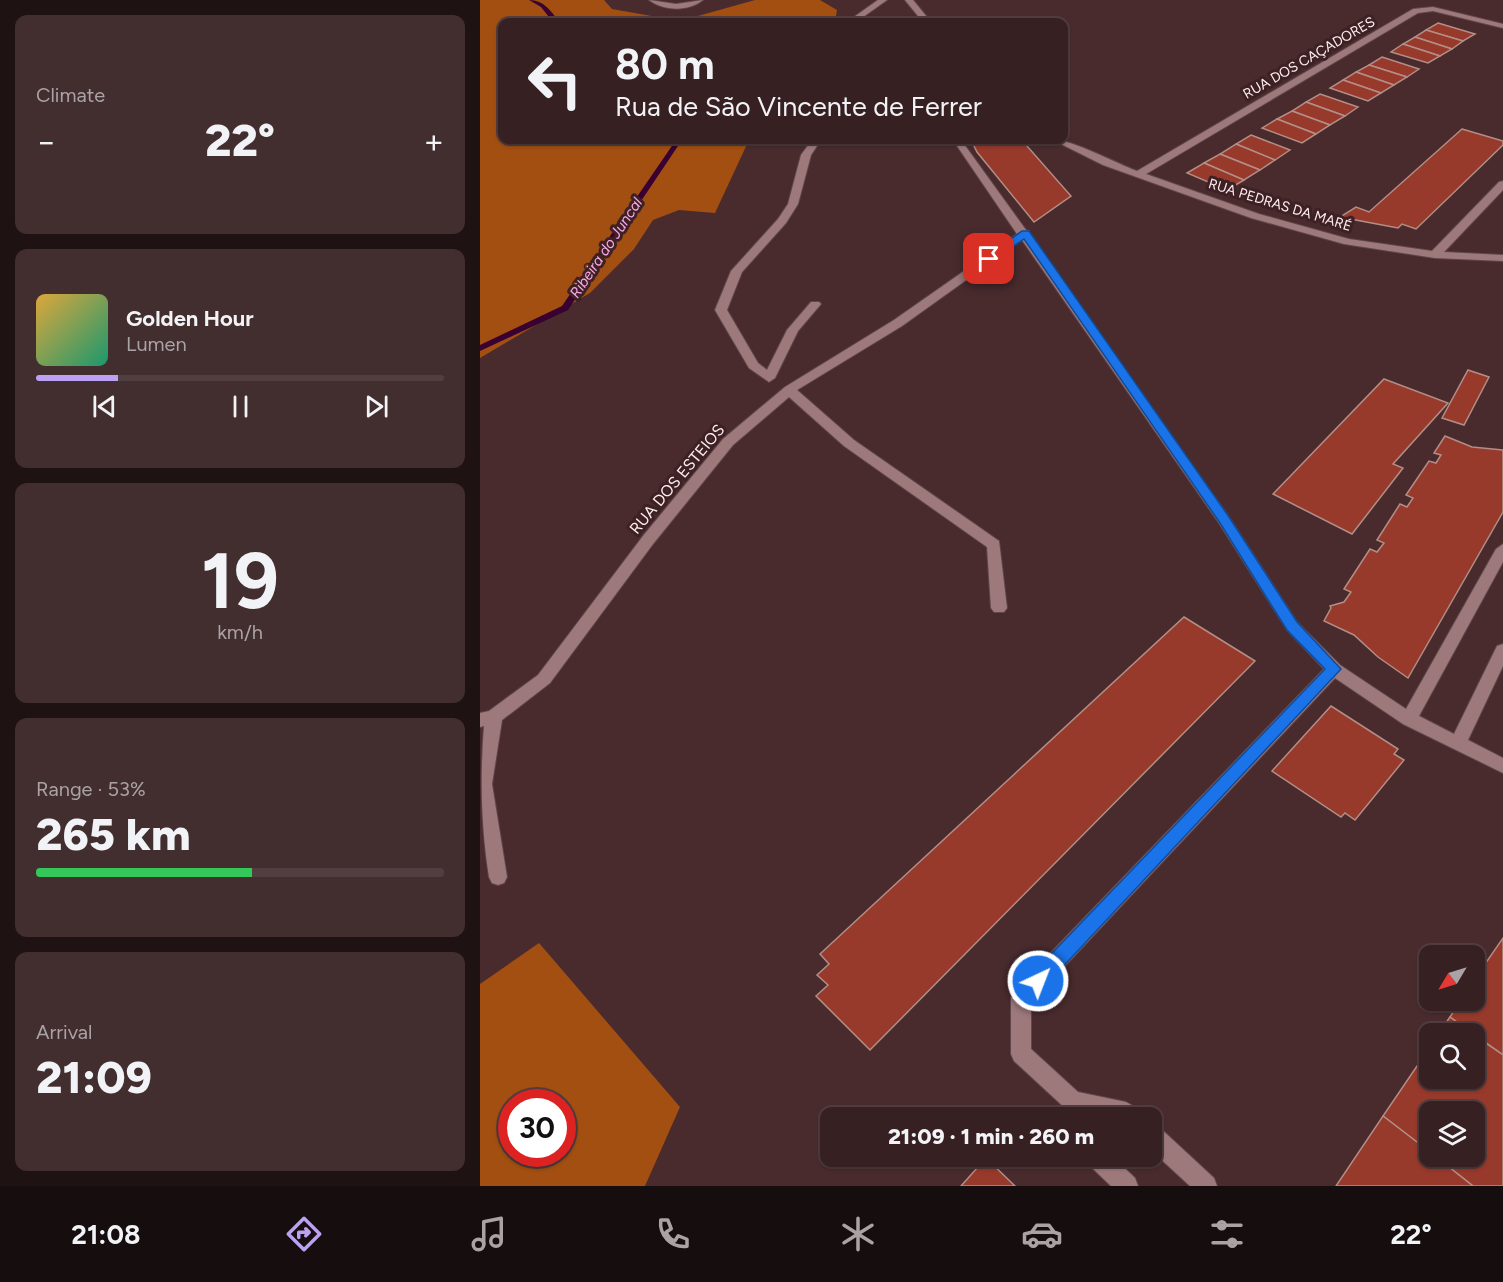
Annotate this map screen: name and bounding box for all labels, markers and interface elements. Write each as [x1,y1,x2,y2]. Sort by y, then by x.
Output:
street label: RUA DOS CAÇADORES [1240,13,1378,103]
text: 80 m [615,39,715,90]
icon: left [516,42,594,120]
text: Climate [36,83,105,107]
text: Rua de São Vincente de Ferrer [615,90,982,123]
text: 22° [205,113,275,167]
text: − [36,122,57,161]
text: + [423,122,444,161]
street label: RUA PEDRAS DA MARÉ [1206,175,1354,235]
water label: Ribeira do Juncal [566,194,647,302]
pin [963,233,1014,284]
icon: arrive [972,242,1005,275]
text: Golden Hour [126,305,254,332]
text: Lumen [126,332,187,356]
icon: previous [88,390,121,423]
icon: pause [224,390,257,423]
icon: next [360,390,393,423]
street label: RUA DOS ESTEIOS [626,420,729,538]
text: 19 [201,534,279,628]
text: km/h [217,620,263,644]
text: Range · 53% [36,777,146,801]
text: 265 km [36,807,191,861]
north arrow [1419,945,1485,1011]
map controls [1419,945,1485,1167]
position arrow [1006,949,1070,1013]
text: Arrival [36,1020,92,1044]
button: search [1419,1023,1485,1089]
text: 21:09 [36,1050,152,1104]
speed limit sign: 30 [498,1089,576,1167]
button: layers [1419,1101,1485,1167]
text: 21:09 · 1 min · 260 m [888,1123,1094,1150]
icon: directions [283,1213,325,1255]
icon: music [468,1213,510,1255]
icon: phone [652,1213,694,1255]
icon: climate [837,1213,879,1255]
icon: car [1021,1213,1063,1255]
icon: filters [1206,1213,1248,1255]
text: 21:08 [71,1218,140,1251]
text: 22° [1390,1218,1432,1251]

